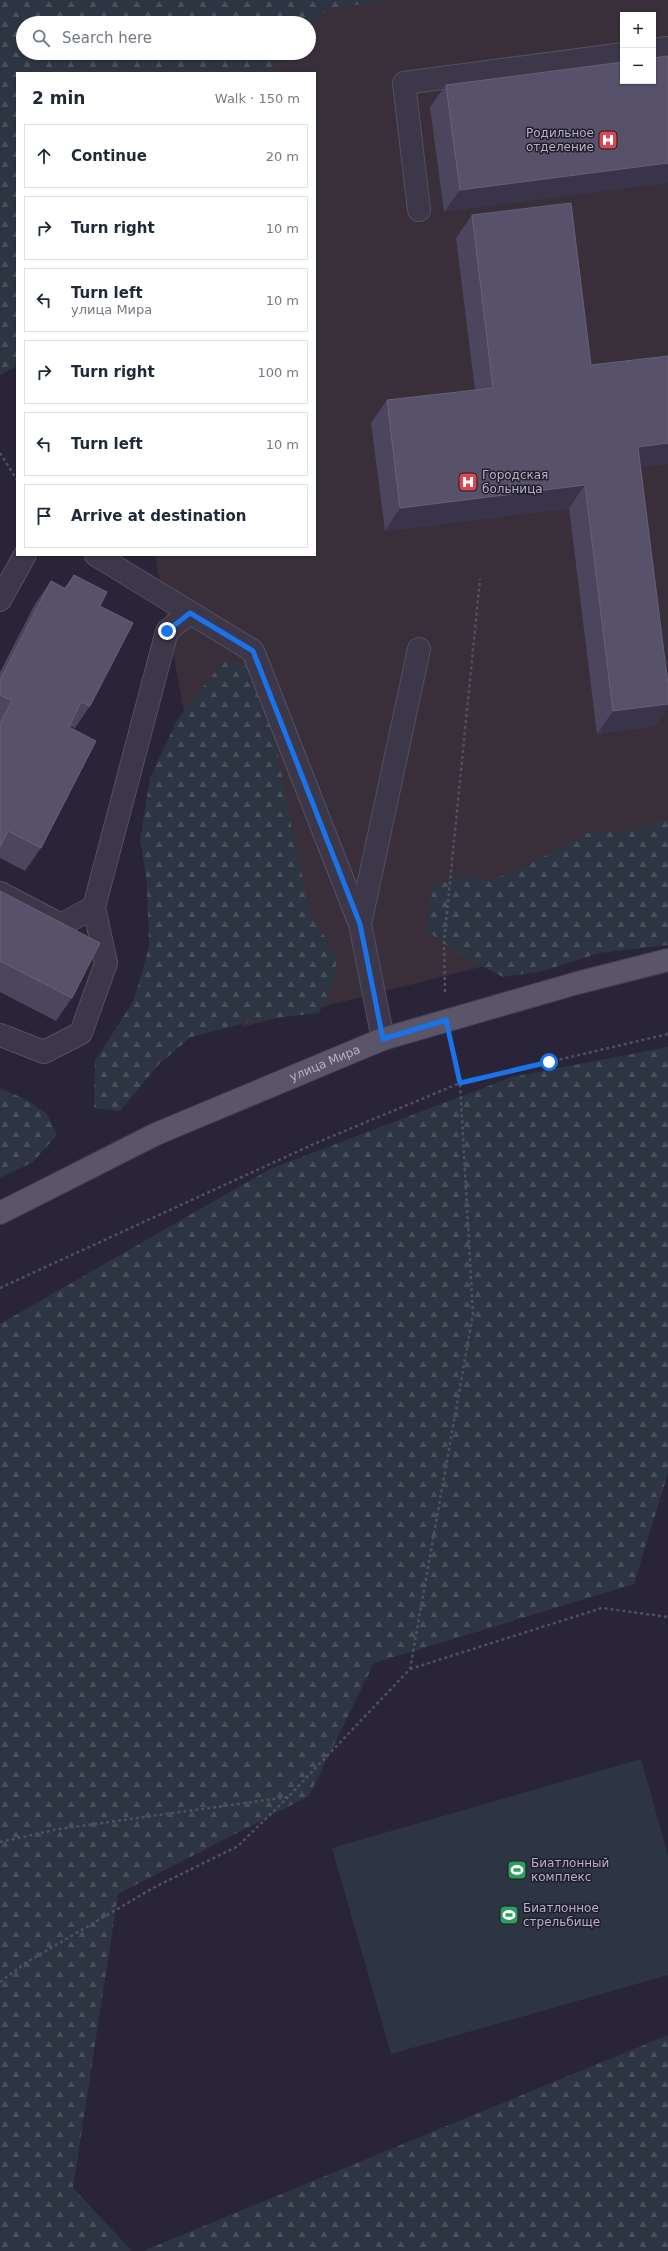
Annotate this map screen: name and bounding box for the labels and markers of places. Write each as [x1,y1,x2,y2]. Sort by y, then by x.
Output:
place label: Родильное отделение [526,126,594,154]
hospital icon: Родильное отделение [597,129,619,151]
place label: Городская больница [482,468,548,496]
hospital icon: Городская больница [457,471,479,493]
place label: Биатлонный комплекс [531,1856,609,1884]
sports icon: Биатлонный комплекс [506,1859,528,1881]
place label: Биатлонное стрельбище [523,1901,600,1929]
sports icon: Биатлонное стрельбище [498,1904,520,1926]

